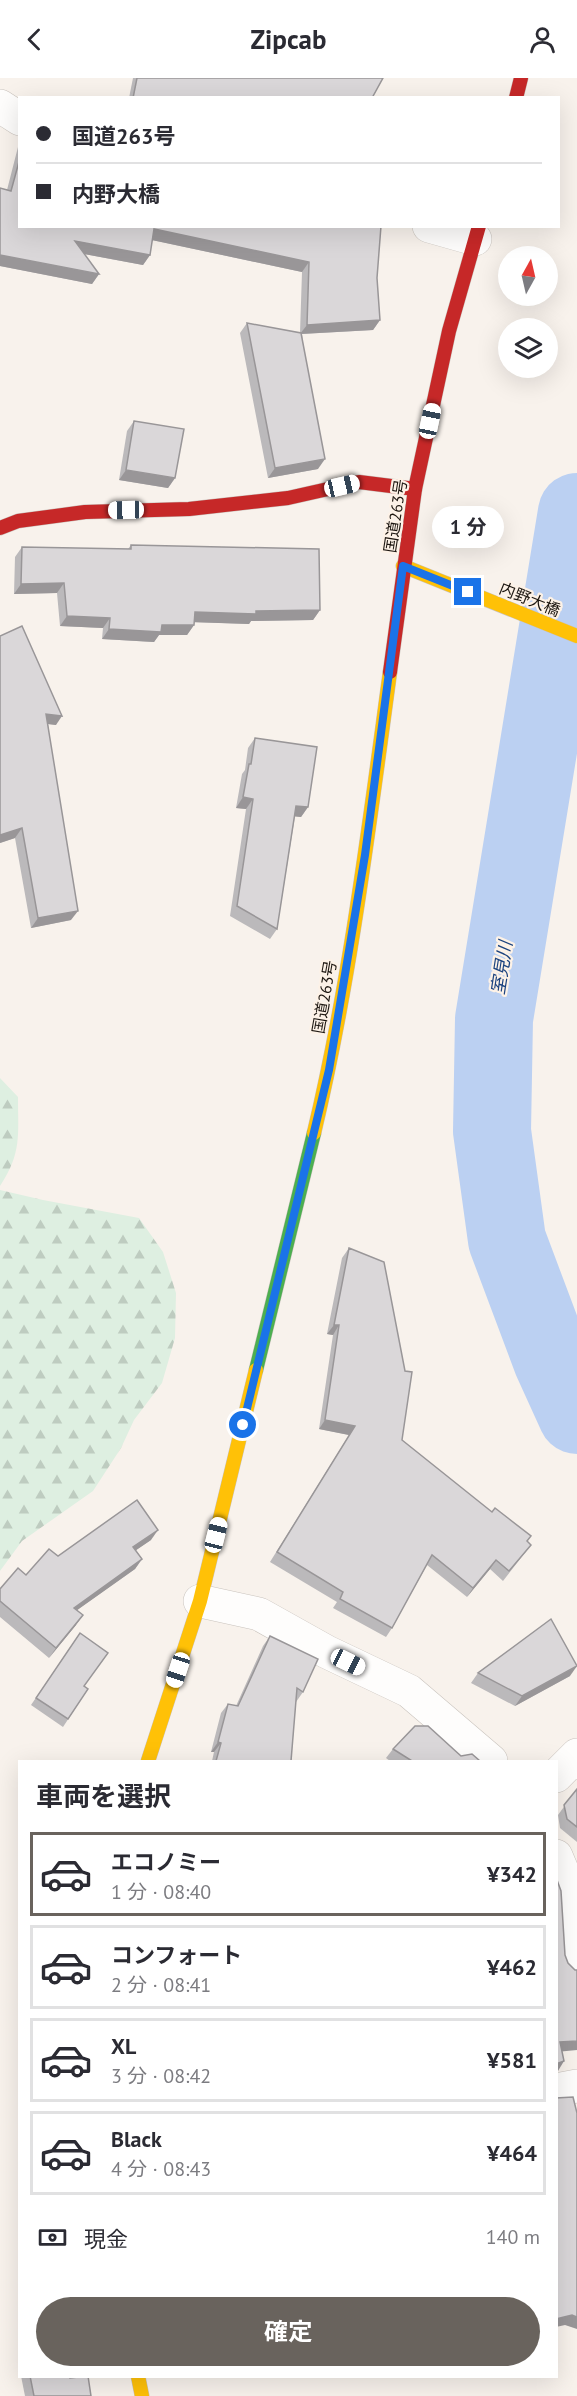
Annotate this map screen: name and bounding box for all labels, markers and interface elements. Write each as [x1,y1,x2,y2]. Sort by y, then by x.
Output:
text: Zipcab [251,22,326,56]
icon: back [18,23,51,56]
icon: person [526,23,559,56]
text: 国道263号 [72,122,175,150]
text: 内野大橋 [72,180,160,208]
north arrow [498,246,558,306]
map controls [498,246,558,378]
button: layers [498,318,558,378]
car [417,402,443,440]
car [322,473,362,499]
street label: 国道263号 [379,478,411,554]
car [108,501,144,519]
callout: 1 分 [432,505,504,547]
text: 1 分 [450,514,486,540]
route end [454,578,481,605]
street label: 内野大橋 [497,578,563,620]
water label: 室見川 [486,937,517,996]
street label: 国道263号 [308,959,340,1035]
route start [229,1411,256,1438]
car [203,1515,229,1555]
car [328,1646,368,1678]
car [164,1650,192,1690]
text: 車両を選択 [36,1779,171,1813]
icon: car [39,1847,93,1901]
text: エコノミー [111,1848,221,1876]
text: ¥342 [487,1860,537,1888]
text: 1 分 · 08:40 [111,1879,211,1905]
icon: car [39,1940,93,1994]
text: コンフォート [111,1941,242,1969]
text: ¥462 [487,1953,537,1981]
text: 2 分 · 08:41 [111,1972,211,1998]
text: XL [111,2032,136,2060]
icon: car [39,2033,93,2087]
text: ¥581 [487,2046,537,2074]
text: 3 分 · 08:42 [111,2063,211,2089]
text: Black [111,2125,162,2153]
icon: car [39,2126,93,2180]
text: ¥464 [487,2139,537,2167]
text: 4 分 · 08:43 [111,2156,211,2182]
icon: cash [36,2221,69,2254]
text: 140 m [486,2224,540,2250]
text: 現金 [84,2225,128,2253]
button: 確定 [36,2297,540,2366]

